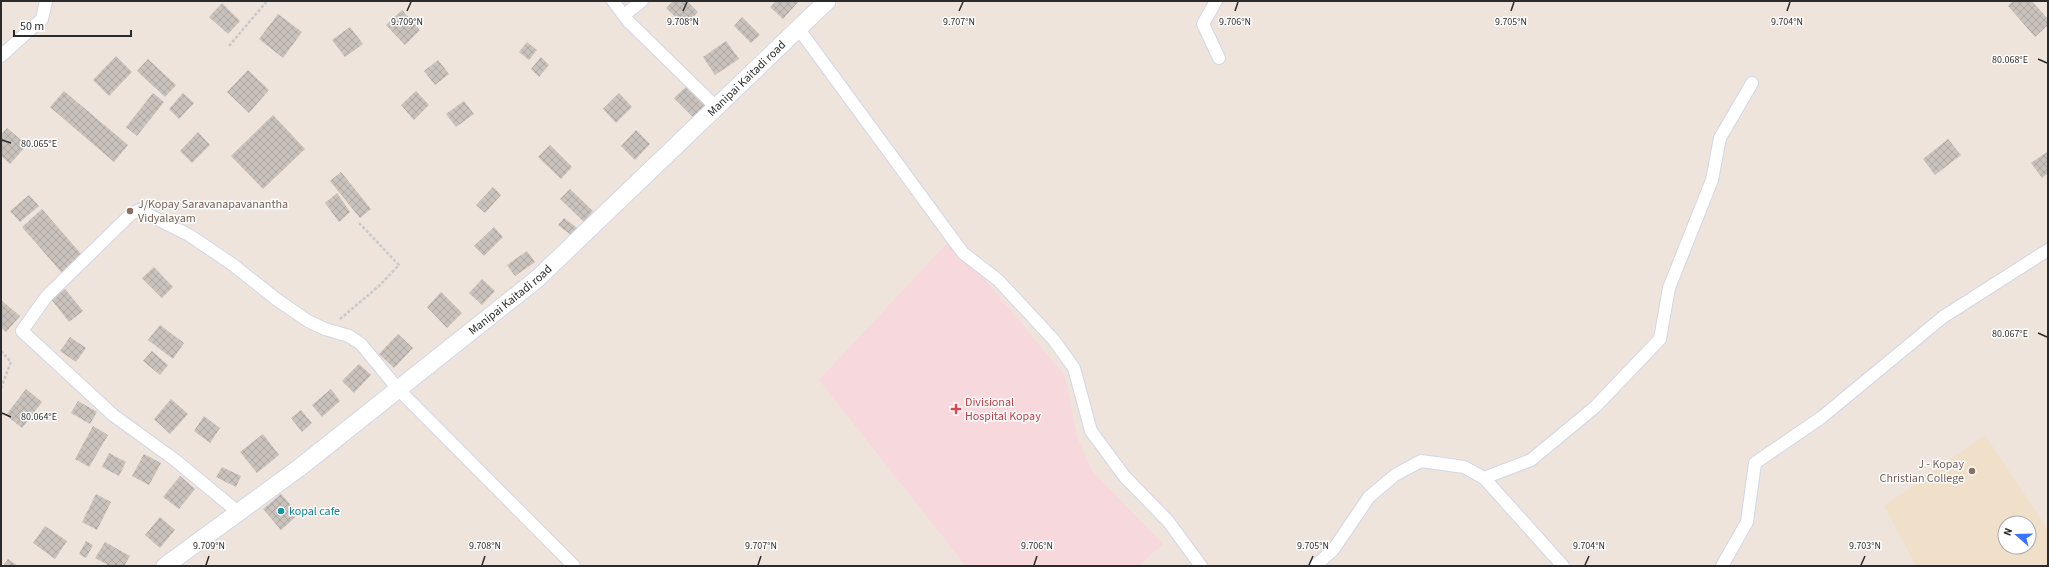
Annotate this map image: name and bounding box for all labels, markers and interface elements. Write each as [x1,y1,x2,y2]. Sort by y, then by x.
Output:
scale bar [14,12,131,38]
text: 9.709°N [391,15,423,29]
text: 9.708°N [667,15,699,29]
text: 9.707°N [943,15,975,29]
text: 9.706°N [1219,15,1251,29]
text: 9.705°N [1495,15,1527,29]
text: 9.704°N [1771,15,1803,29]
text: 50 m [20,18,44,35]
street label: Manipai Kaitadi road [703,36,790,120]
text: 80.068°E [1992,53,2028,67]
text: 80.065°E [21,137,57,151]
place label: J/Kopay Saravanapavanantha Vidyalayam [138,196,288,227]
marker: J/Kopay Saravanapavanantha Vidyalayam [125,206,135,216]
street label: Manipai Kaitadi road [465,261,556,339]
text: 80.067°E [1992,327,2028,341]
place label: Divisional Hospital Kopay [965,394,1041,425]
marker: Divisional Hospital Kopay [950,403,962,415]
text: 80.064°E [21,410,57,424]
place label: J - Kopay Christian College [1880,456,1964,487]
marker: J - Kopay Christian College [1967,466,1977,476]
place label: kopal cafe [289,503,340,520]
marker: kopal cafe [276,506,286,516]
north arrow [1997,515,2037,555]
text: N [2000,526,2016,538]
text: 9.709°N [193,539,225,553]
text: 9.708°N [469,539,501,553]
text: 9.707°N [745,539,777,553]
text: 9.706°N [1021,539,1053,553]
text: 9.705°N [1297,539,1329,553]
text: 9.704°N [1573,539,1605,553]
text: 9.703°N [1849,539,1881,553]

